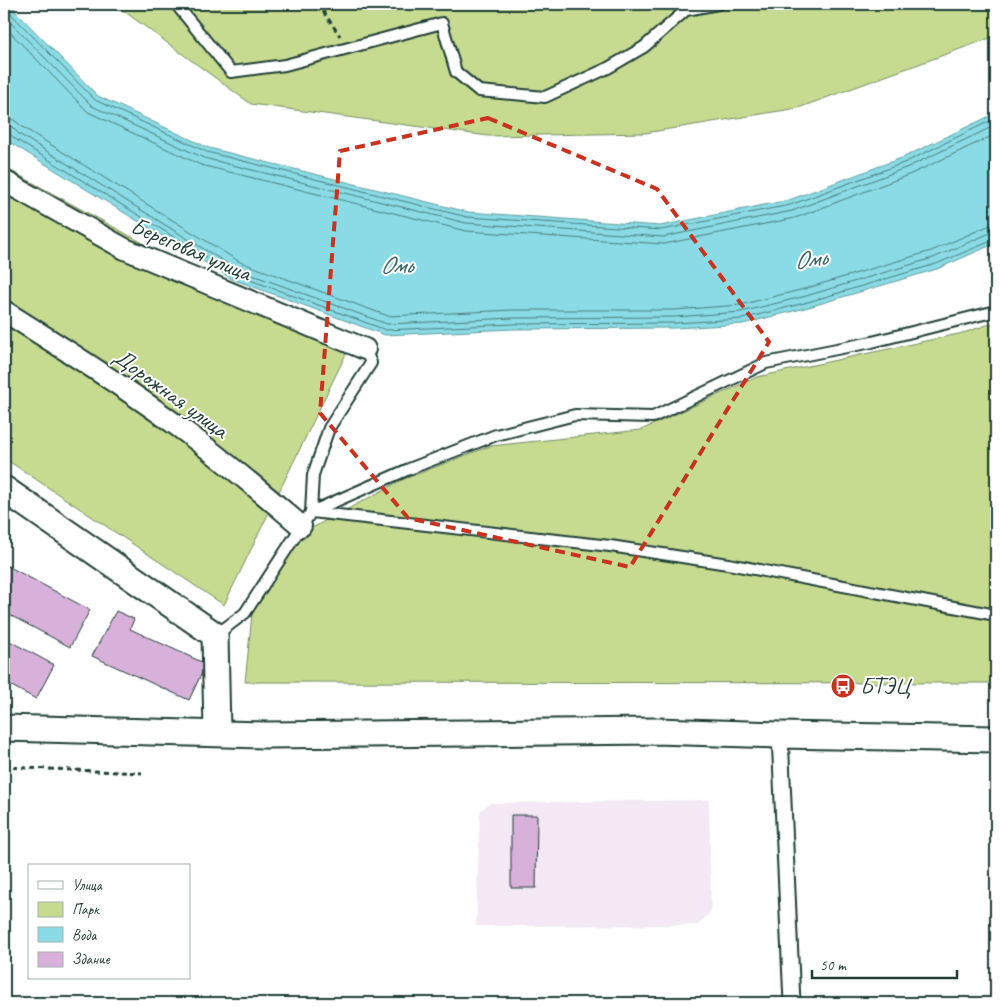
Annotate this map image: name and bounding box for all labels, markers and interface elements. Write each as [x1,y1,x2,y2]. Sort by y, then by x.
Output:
street label: Береговая улица [126,210,257,288]
water label: Омь [792,241,831,277]
water label: Омь [380,249,415,281]
street label: Дорожная улица [108,341,236,446]
place label: БТЭЦ [860,671,913,701]
bus stop icon: БТЭЦ [830,673,856,699]
legend [28,864,190,980]
text: Улица [72,876,103,895]
text: Парк [72,900,100,919]
text: Вода [72,926,97,945]
scale bar [812,947,958,979]
text: Здание [72,950,111,969]
text: 50 m [820,956,847,975]

